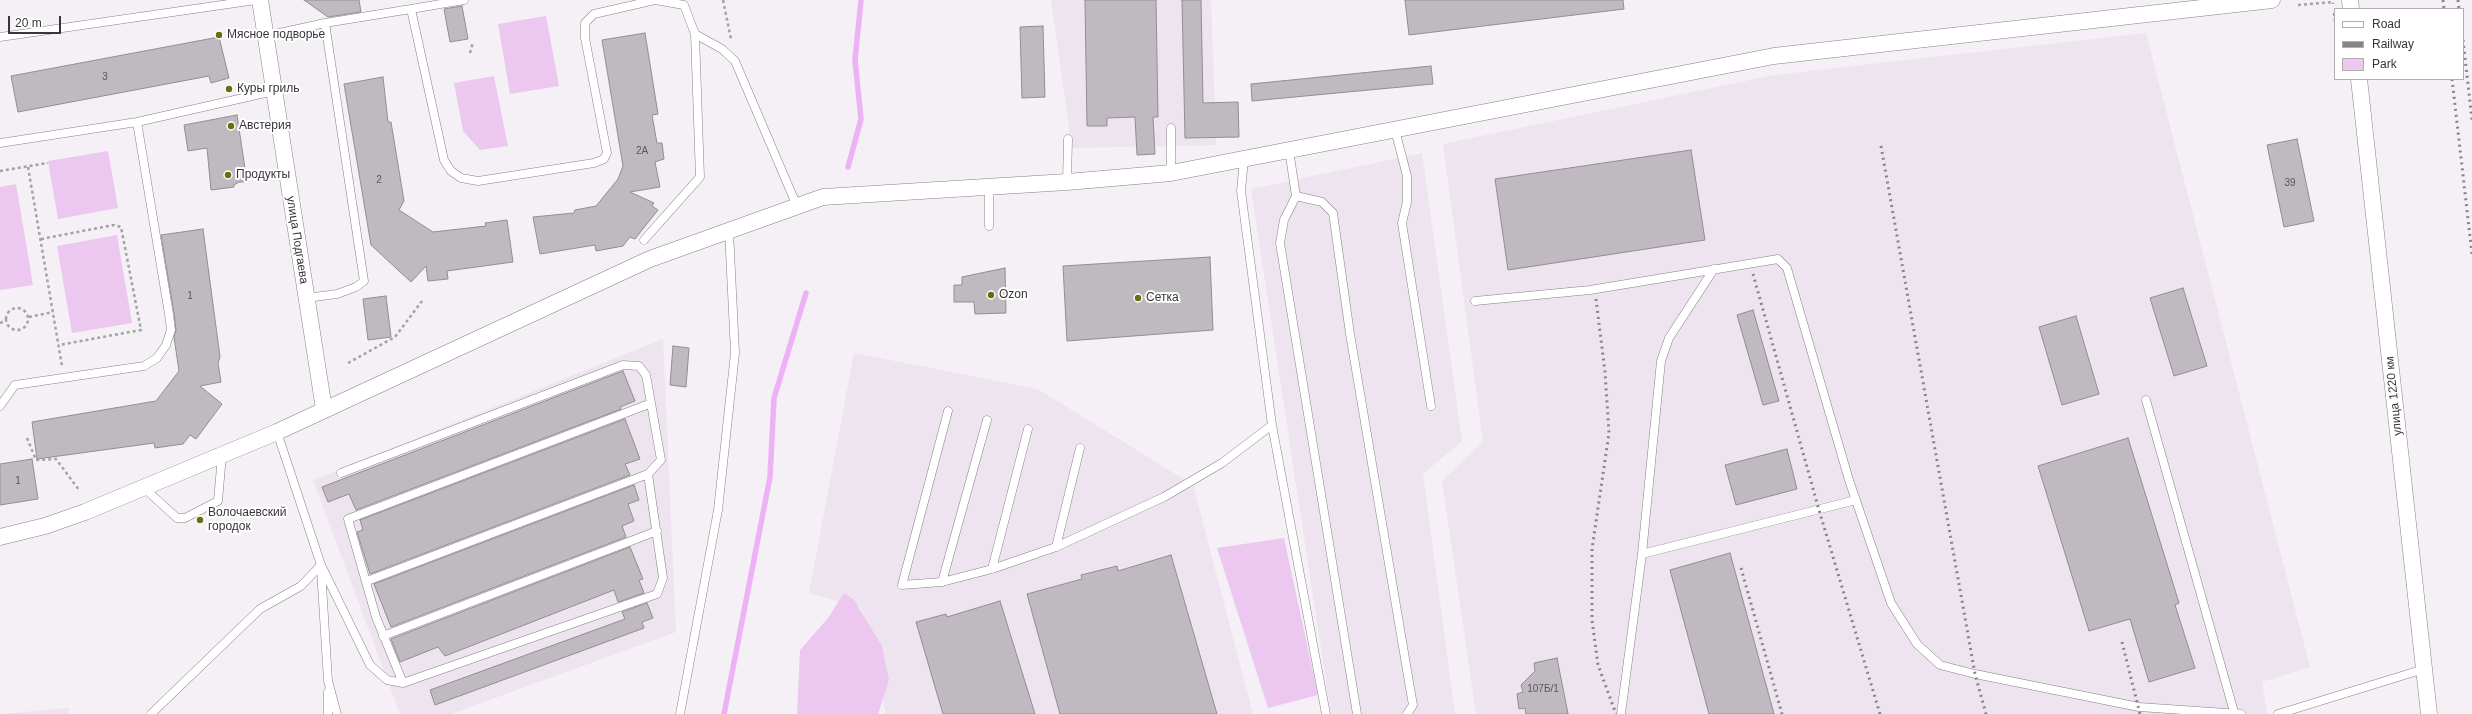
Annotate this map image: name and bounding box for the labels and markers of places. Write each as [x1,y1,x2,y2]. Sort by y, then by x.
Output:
place label: Мясное подворье [227,28,325,42]
marker: Мясное подворье [214,30,224,40]
place label: Куры гриль [237,82,299,96]
marker: Куры гриль [224,84,234,94]
place label: Австерия [239,119,291,133]
marker: Австерия [226,121,236,131]
place label: Продукты [236,168,290,182]
marker: Продукты [223,170,233,180]
place label: Ozon [999,288,1028,302]
marker: Ozon [986,290,996,300]
place label: Сетка [1146,291,1179,305]
marker: Сетка [1133,293,1143,303]
place label: Волочаевский городок [208,506,286,534]
marker: Волочаевский городок [195,515,205,525]

